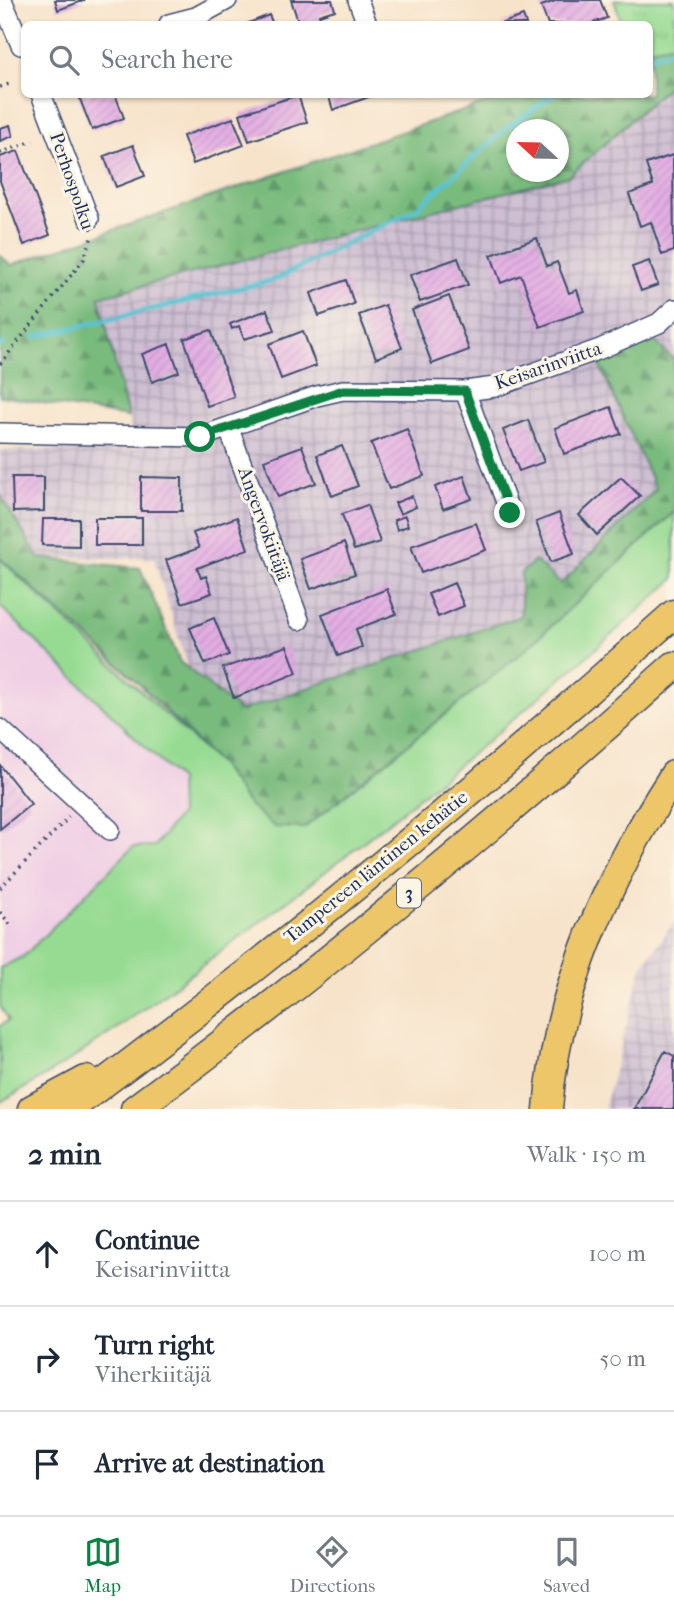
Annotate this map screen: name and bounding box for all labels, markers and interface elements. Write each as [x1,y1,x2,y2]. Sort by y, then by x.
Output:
search box [21,21,653,98]
icon: search [45,41,83,79]
text: Search here [101,44,233,75]
north arrow [506,119,569,182]
street label: Perhospolku [45,130,99,233]
street label: Keisarinviitta [492,337,605,395]
route start [184,421,215,452]
street label: Angervokiitäjä [233,463,295,584]
route end [494,497,525,528]
street label: Tampereen läntinen kehätie [280,786,472,948]
road number: 3 [397,878,421,908]
text: 2 min [28,1137,101,1172]
text: Walk · 150 m [527,1141,646,1168]
text: Continue [95,1225,200,1256]
icon: ahead [28,1235,66,1273]
text: 100 m [588,1240,646,1267]
text: Keisarinviitta [95,1256,230,1283]
text: Turn right [95,1330,215,1361]
icon: right [28,1340,66,1378]
text: 50 m [599,1345,646,1372]
text: Viherkiitäjä [95,1361,211,1388]
icon: arrive [28,1445,66,1483]
text: Arrive at destination [95,1448,325,1479]
tab: Map [84,1533,122,1597]
tab: Directions [290,1533,375,1597]
tab: Saved [543,1533,590,1597]

